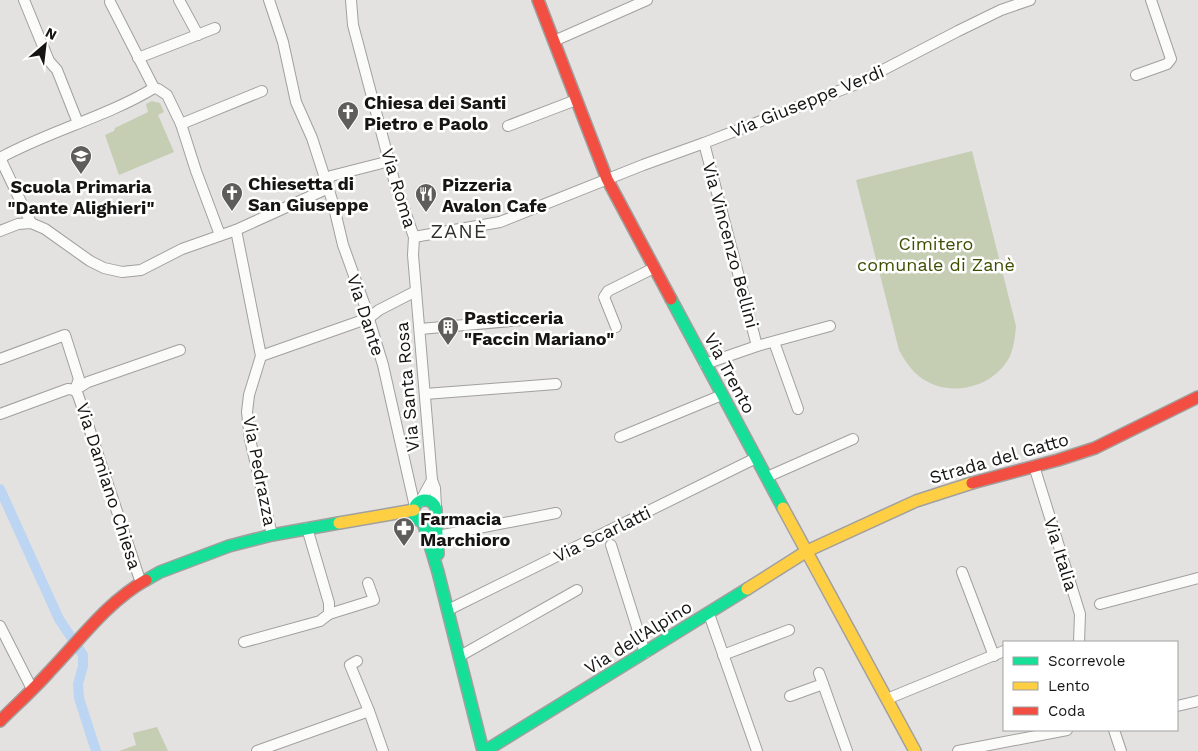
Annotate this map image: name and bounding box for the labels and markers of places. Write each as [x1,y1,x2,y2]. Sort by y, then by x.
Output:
place label: Chiesa dei Santi Pietro e Paolo [364,92,506,134]
church icon: Chiesa dei Santi Pietro e Paolo [336,100,360,131]
school or university icon: Scuola Primaria "Dante Alighieri" [69,144,93,175]
place label: Chiesetta di San Giuseppe [248,173,369,215]
place label: Pizzeria Avalon Cafe [442,174,547,216]
place label: Scuola Primaria "Dante Alighieri" [8,176,154,218]
church icon: Chiesetta di San Giuseppe [220,181,244,212]
restaurant icon: Pizzeria Avalon Cafe [414,182,438,213]
place label: Pasticceria "Faccin Mariano" [464,307,614,349]
building icon: Pasticceria "Faccin Mariano" [436,315,460,346]
place label: Farmacia Marchioro [420,508,510,550]
pharmacy icon: Farmacia Marchioro [392,516,416,547]

